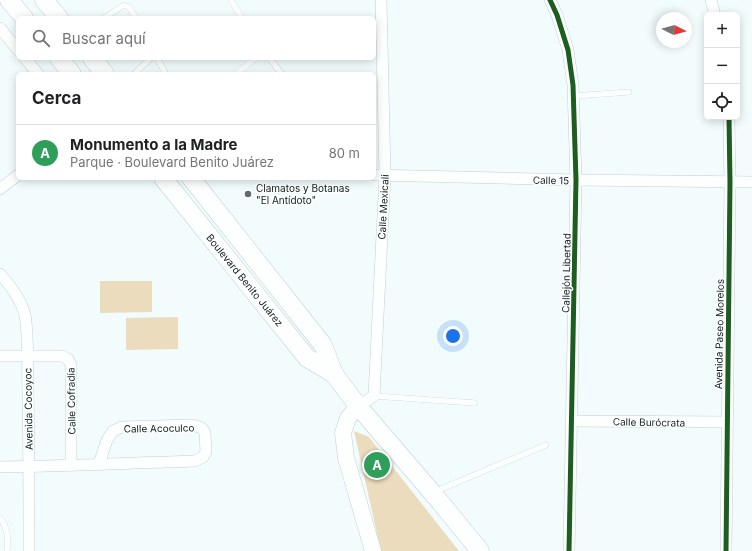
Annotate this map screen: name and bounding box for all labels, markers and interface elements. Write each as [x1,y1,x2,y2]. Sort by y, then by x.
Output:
north arrow [656,12,692,48]
map controls [704,12,740,120]
button: + [704,12,740,48]
search box [16,16,376,60]
icon: search [30,27,52,49]
text: Buscar aquí [62,29,146,48]
button: − [704,48,740,84]
button: locate [704,84,740,120]
text: Cerca [32,88,81,108]
text: Monumento a la Madre [70,135,237,154]
text: A [40,145,50,161]
text: 80 m [329,145,360,161]
text: Parque · Boulevard Benito Juárez [70,154,274,170]
street label: Calle Mexicali [375,174,391,240]
street label: Calle 15 [533,174,569,186]
place label: Clamatos y Botanas "El Antídoto" [256,182,350,206]
marker: Clamatos y Botanas "El Antídoto" [243,189,253,199]
street label: Boulevard Benito Juárez [204,232,286,328]
street label: Callejón Libertad [559,233,573,313]
street label: Avenida Paseo Morelos [712,279,726,389]
your location [443,326,463,346]
street label: Avenida Cocoyoc [21,367,35,450]
street label: Calle Cofradía [64,367,78,435]
street label: Calle Burócrata [613,415,685,429]
street label: Calle Acoculco [124,421,194,435]
pin: A [364,450,390,480]

